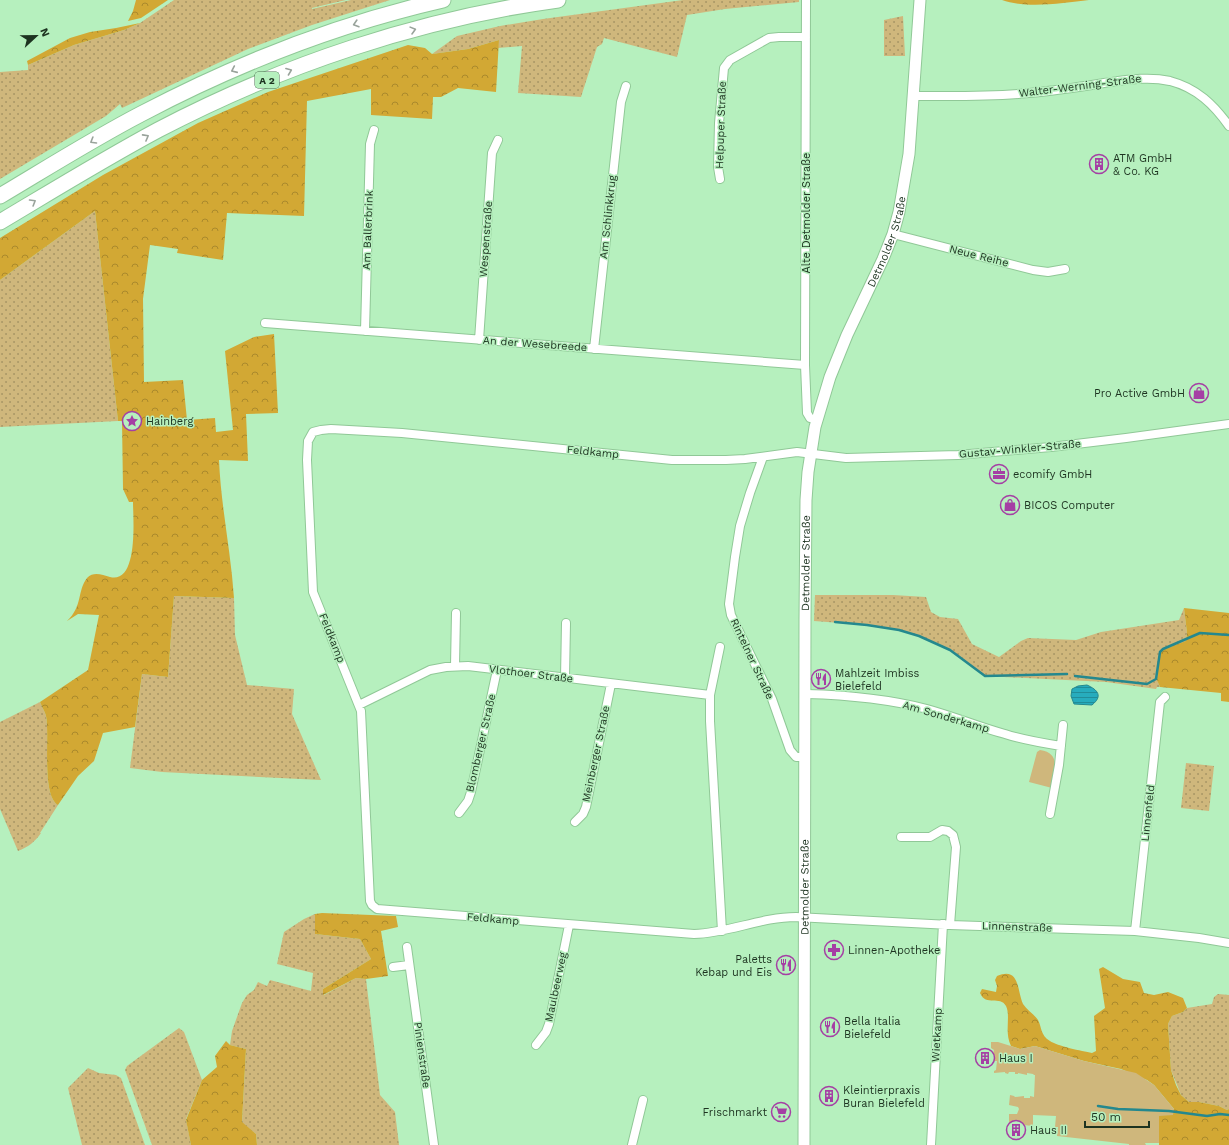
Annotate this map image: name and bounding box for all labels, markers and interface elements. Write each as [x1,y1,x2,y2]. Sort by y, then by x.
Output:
north arrow [16,16,56,56]
one-way arrow [352,20,359,28]
text: N [37,26,52,39]
one-way arrow [409,27,416,35]
one-way arrow [230,65,238,73]
one-way arrow [286,67,293,75]
road number: A 2 [255,72,279,88]
street label: Walter-Werning-Straße [1018,72,1142,100]
street label: Helpuper Straße [713,81,729,169]
one-way arrow [142,134,149,142]
one-way arrow [90,137,97,144]
place label: ATM GmbH & Co. KG [1113,152,1172,178]
street label: Alte Detmolder Straße [800,153,813,273]
building icon: ATM GmbH & Co. KG [1088,153,1110,175]
street label: Am Schlinkkrug [597,174,619,260]
street label: Am Ballerbrink [360,190,376,270]
street label: Detmolder Straße [864,195,908,289]
one-way arrow [29,200,36,207]
street label: Wespenstraße [477,200,495,278]
street label: Neue Reihe [948,242,1010,270]
street label: An der Wesebreede [482,334,588,354]
shop icon: Pro Active GmbH [1188,382,1210,404]
place label: Pro Active GmbH [1094,387,1185,400]
place icon: Hainberg [121,410,143,432]
place label: Hainberg [146,415,193,428]
street label: Gustav-Winkler-Straße [958,437,1082,461]
street label: Feldkamp [566,443,620,461]
office icon: ecomify GmbH [988,463,1010,485]
place label: ecomify GmbH [1013,468,1092,481]
shop icon: BICOS Computer [999,494,1021,516]
place label: BICOS Computer [1024,499,1115,512]
street label: Detmolder Straße [799,515,812,611]
street label: Feldkamp [316,611,348,665]
street label: Rintelner Straße [728,616,776,702]
street label: Vlothoer Straße [488,662,574,686]
place label: Mahlzeit Imbiss Bielefeld [835,667,919,693]
restaurant icon: Mahlzeit Imbiss Bielefeld [810,668,832,690]
street label: Blomberger Straße [463,693,499,793]
street label: Am Sonderkamp [901,698,991,736]
street label: Meinberger Straße [579,705,613,803]
street label: Linnenfeld [1139,784,1157,842]
street label: Detmolder Straße [798,839,811,935]
street label: Feldkamp [466,910,520,928]
street label: Linnenstraße [982,919,1052,935]
pharmacy icon: Linnen-Apotheke [823,939,845,961]
place label: Linnen-Apotheke [848,944,940,957]
street label: Maulbeerweg [542,951,570,1023]
place label: Paletts Kebap und Eis [695,953,772,979]
restaurant icon: Paletts Kebap und Eis [775,954,797,976]
street label: Wietkamp [929,1008,945,1062]
place label: Bella Italia Bielefeld [844,1015,901,1041]
restaurant icon: Bella Italia Bielefeld [819,1016,841,1038]
street label: Pinienstraße [411,1021,433,1089]
building icon: Haus I [974,1047,996,1069]
place label: Haus I [999,1052,1033,1065]
place label: Kleintierpraxis Buran Bielefeld [843,1084,925,1110]
building icon: Kleintierpraxis Buran Bielefeld [818,1085,840,1107]
supermarket icon: Frischmarkt [770,1101,792,1123]
scale bar [1085,1103,1149,1129]
place label: Frischmarkt [703,1106,767,1119]
text: 50 m [1091,1110,1121,1124]
building icon: Haus II [1005,1119,1027,1141]
place label: Haus II [1030,1124,1067,1137]

